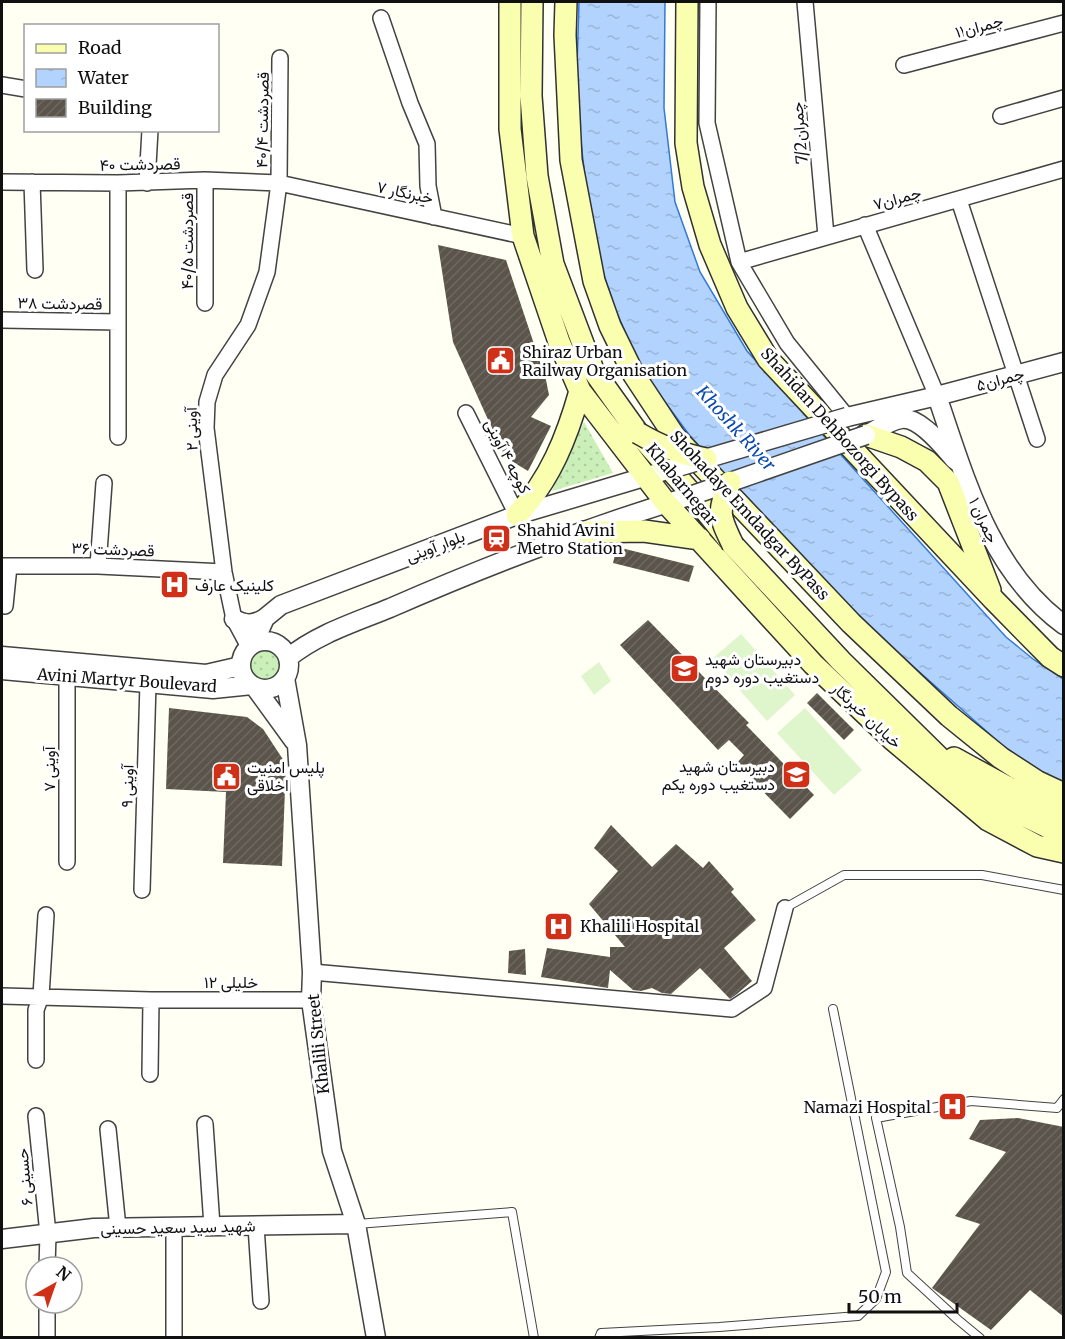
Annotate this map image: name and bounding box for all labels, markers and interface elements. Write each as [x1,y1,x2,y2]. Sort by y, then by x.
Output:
street label: چمران۱۱ [953,10,1006,44]
legend [24,24,219,132]
text: Road [78,36,122,59]
text: Water [77,66,129,89]
street label: ۴۰/۴ قصردشت [251,72,274,168]
text: Building [78,96,152,119]
street label: 7/2چمران [786,101,814,165]
street label: ۴۰ قصردشت [99,153,181,176]
street label: ۷ خبرنگار [375,176,435,209]
street label: چمران۷ [871,182,924,216]
street label: ۴۰/۵ قصردشت [177,193,198,289]
street label: ۳۸ قصردشت [17,292,103,315]
place label: Shiraz Urban Railway Organisation [522,342,687,380]
street label: Shahidan DehBozorgi Bypass [757,343,923,525]
public building icon: Shiraz Urban Railway Organisation [485,345,517,377]
street label: چمران۵ [974,363,1027,397]
water label: Khoshk River [691,380,781,476]
street label: ۲ آوینی [181,406,202,451]
street label: کوچه ۴ آوینی [479,415,535,498]
street label: Shohadaye Emdadgar ByPass [666,426,834,604]
street label: Khabarnegar [642,439,722,529]
street label: چمران ۱ [963,494,1003,547]
place label: Shahid Avini Metro Station [517,520,623,558]
station icon: Shahid Avini Metro Station [480,523,512,555]
street label: بلوار آوینی [403,526,468,567]
street label: ۳۶ قصردشت [71,538,155,561]
hospital icon: کلینیک عارف [158,569,190,601]
place label: کلینیک عارف [195,575,274,596]
place label: دبیرستان شهید دستغیب دوره دوم [705,649,819,688]
school or university icon: دبیرستان شهید دستغیب دوره دوم [668,652,700,684]
street label: Avini Martyr Boulevard [35,664,218,696]
street label: خیابان خبرنگار [827,677,906,753]
street label: ۷ آوینی [39,745,60,791]
place label: دبیرستان شهید دستغیب دوره یکم [662,756,775,795]
place label: پلیس امنیت اخلاقی [247,757,325,796]
school or university icon: دبیرستان شهید دستغیب دوره یکم [780,759,812,791]
public building icon: پلیس امنیت اخلاقی [210,760,242,792]
street label: ۹ آوینی [116,763,139,808]
hospital icon: Khalili Hospital [543,910,575,942]
place label: Khalili Hospital [580,916,699,936]
street label: ۱۲ خلیلی [204,972,258,993]
street label: Khalili Street [303,992,333,1095]
hospital icon: Namazi Hospital [936,1091,968,1123]
place label: Namazi Hospital [804,1097,931,1117]
street label: ۶ حسینی [12,1147,37,1206]
street label: شهید سید سعید حسینی [100,1216,256,1239]
north arrow [24,1255,84,1315]
text: N [52,1262,75,1285]
scale bar [849,1276,957,1314]
text: 50 m [858,1285,902,1308]

